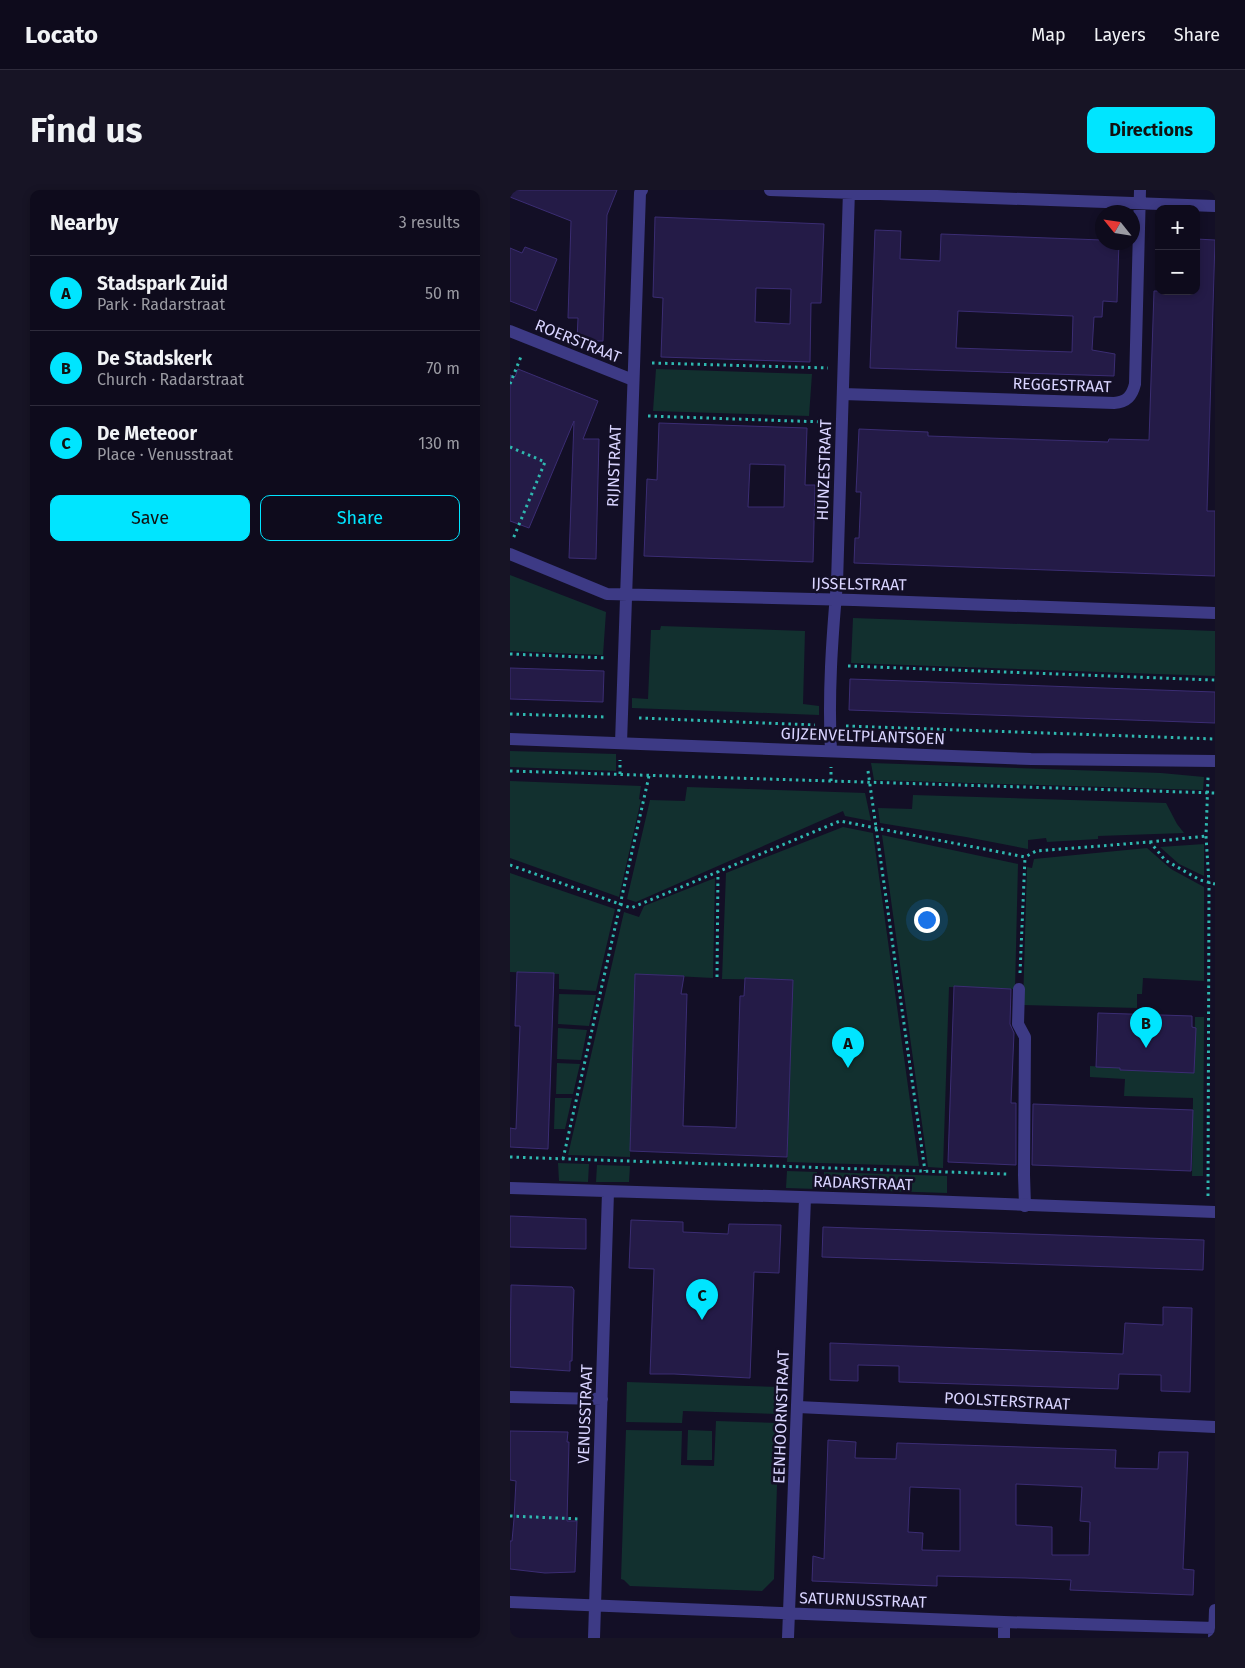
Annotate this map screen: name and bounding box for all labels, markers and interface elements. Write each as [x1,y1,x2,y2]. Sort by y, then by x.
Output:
text: Locato [25,21,98,49]
text: Map [1031,24,1066,46]
text: Layers [1094,24,1146,46]
text: Share [1174,24,1220,46]
button: Directions [1087,107,1215,153]
text: Find us [30,109,142,151]
north arrow [1095,205,1140,250]
map controls [1155,205,1200,295]
button: + [1155,205,1200,250]
text: Nearby [50,210,118,236]
text: 3 results [399,213,460,232]
button: − [1155,250,1200,295]
text: Stadspark Zuid [97,272,228,295]
text: A [61,284,71,303]
text: 50 m [425,284,460,303]
text: Park · Radarstraat [97,295,225,314]
street label: ROERSTRAAT [532,315,624,367]
text: De Stadskerk [97,347,212,370]
text: B [61,359,71,378]
text: 70 m [426,359,460,378]
text: Church · Radarstraat [97,370,244,389]
street label: REGGESTRAAT [1012,374,1112,396]
street label: HUNZESTRAAT [813,418,835,521]
text: De Meteoor [97,422,197,445]
street label: RIJNSTRAAT [603,424,625,507]
text: C [61,434,71,453]
text: 130 m [418,434,460,453]
text: Place · Venusstraat [97,445,233,464]
button: Save [50,495,250,541]
button: Share [260,495,460,541]
street label: IJSSELSTRAAT [811,574,908,594]
street label: GIJZENVELTPLANTSOEN [780,724,946,748]
your location [914,907,940,933]
pin: B [1130,1007,1162,1048]
pin: A [832,1027,864,1068]
street label: RADARSTRAAT [813,1172,914,1194]
pin: C [686,1279,718,1320]
street label: EENHOORNSTRAAT [769,1349,793,1484]
street label: VENUSSTRAAT [574,1363,596,1464]
street label: POOLSTERSTRAAT [944,1388,1071,1414]
street label: SATURNUSSTRAAT [799,1588,928,1612]

